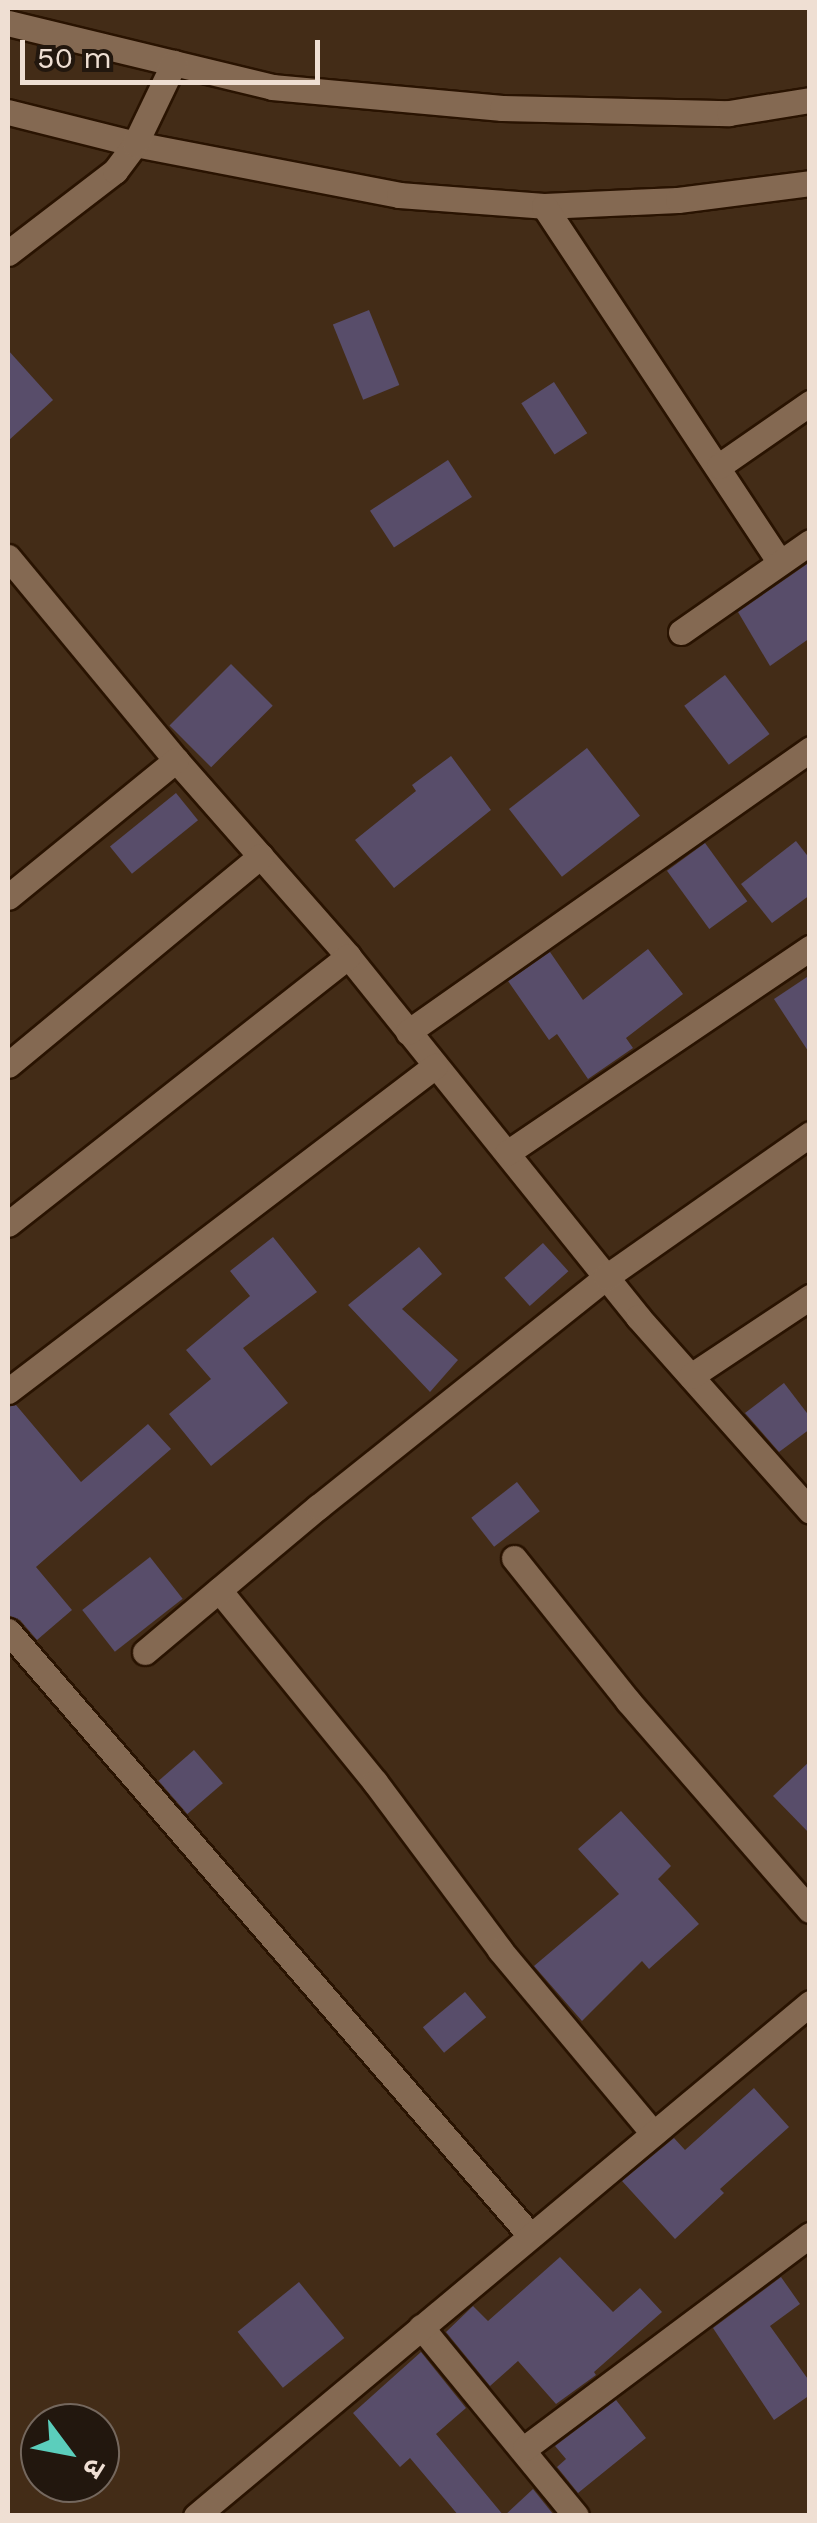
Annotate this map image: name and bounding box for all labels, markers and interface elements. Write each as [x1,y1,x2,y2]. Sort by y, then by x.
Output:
scale bar [25,20,325,82]
text: 50 m [37,40,112,75]
north arrow [20,2403,120,2503]
text: उ [76,2452,113,2484]

